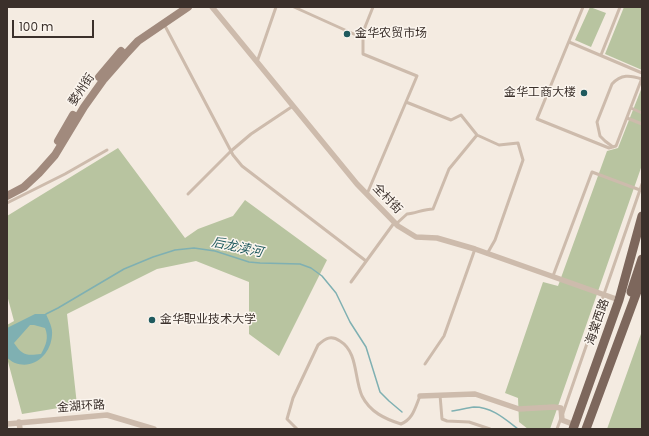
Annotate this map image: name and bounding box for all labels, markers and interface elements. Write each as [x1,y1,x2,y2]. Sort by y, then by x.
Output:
scale bar [14,12,96,38]
text: 100 m [19,18,53,35]
place label: 金华农贸市场 [355,27,427,41]
marker: 金华农贸市场 [342,29,352,39]
street label: 婺州街 [66,71,98,109]
place label: 金华工商大楼 [504,86,576,100]
marker: 金华工商大楼 [579,88,589,98]
street label: 全村街 [369,181,405,217]
water label: 后龙渎河 [210,235,264,261]
street label: 海棠西路 [583,297,613,347]
place label: 金华职业技术大学 [160,313,256,327]
marker: 金华职业技术大学 [147,315,157,325]
street label: 金湖环路 [57,398,105,416]

